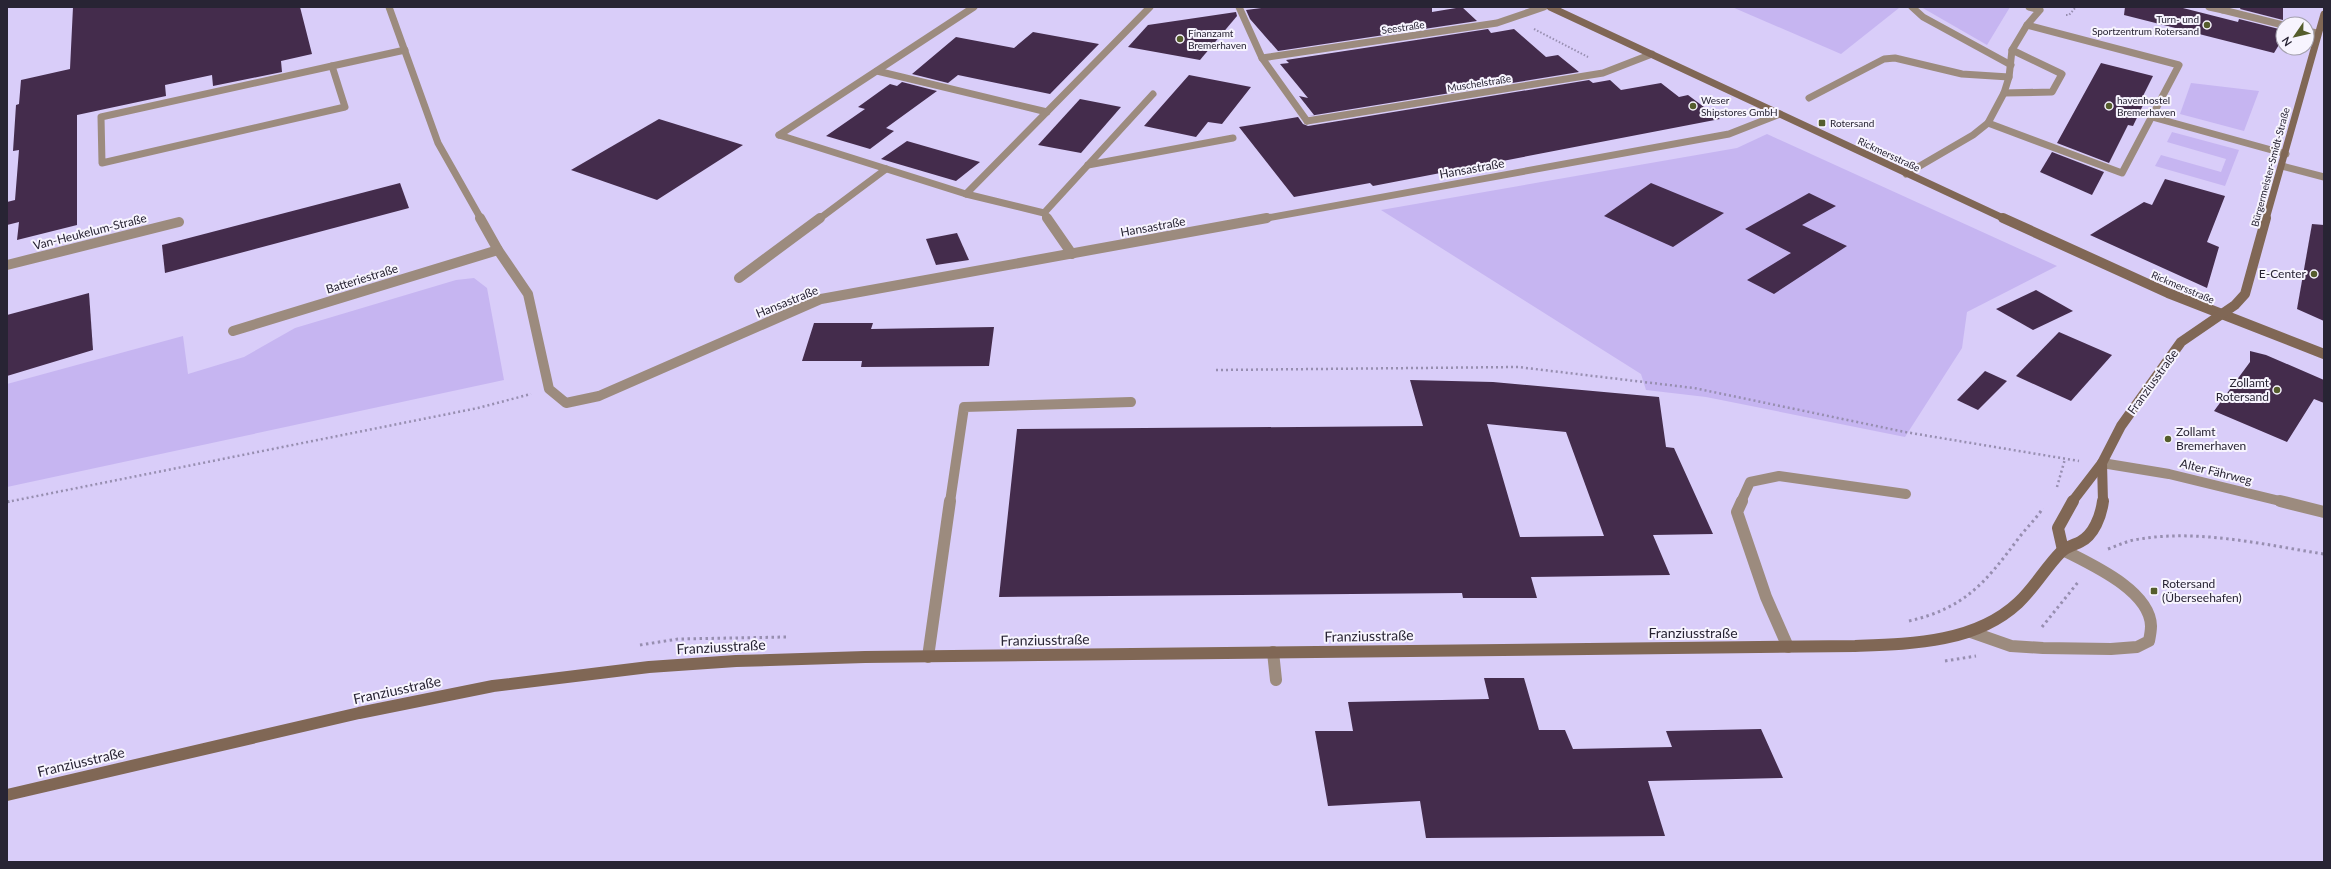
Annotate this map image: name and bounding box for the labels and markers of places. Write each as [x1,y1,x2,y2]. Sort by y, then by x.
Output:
place label: Turn- und Sportzentrum Rotersand [2092,13,2199,37]
marker: Turn- und Sportzentrum Rotersand [2202,20,2212,30]
place label: Finanzamt Bremerhaven [1188,27,1247,51]
marker: Finanzamt Bremerhaven [1175,34,1185,44]
place label: Weser Shipstores GmbH [1701,94,1778,118]
place label: havenhostel Bremerhaven [2117,94,2176,118]
marker: Weser Shipstores GmbH [1688,101,1698,111]
marker: havenhostel Bremerhaven [2104,101,2114,111]
place label: Rotersand [1830,117,1874,129]
marker: Rotersand [1817,118,1827,128]
place label: E-Center [2259,266,2307,281]
marker: E-Center [2309,269,2319,279]
place label: Zollamt Rotersand [2216,375,2270,404]
marker: Zollamt Rotersand [2272,385,2282,395]
place label: Zollamt Bremerhaven [2176,424,2246,453]
marker: Zollamt Bremerhaven [2163,434,2173,444]
place label: Rotersand (Überseehafen) [2162,576,2242,605]
marker: Rotersand (Überseehafen) [2149,586,2159,596]

